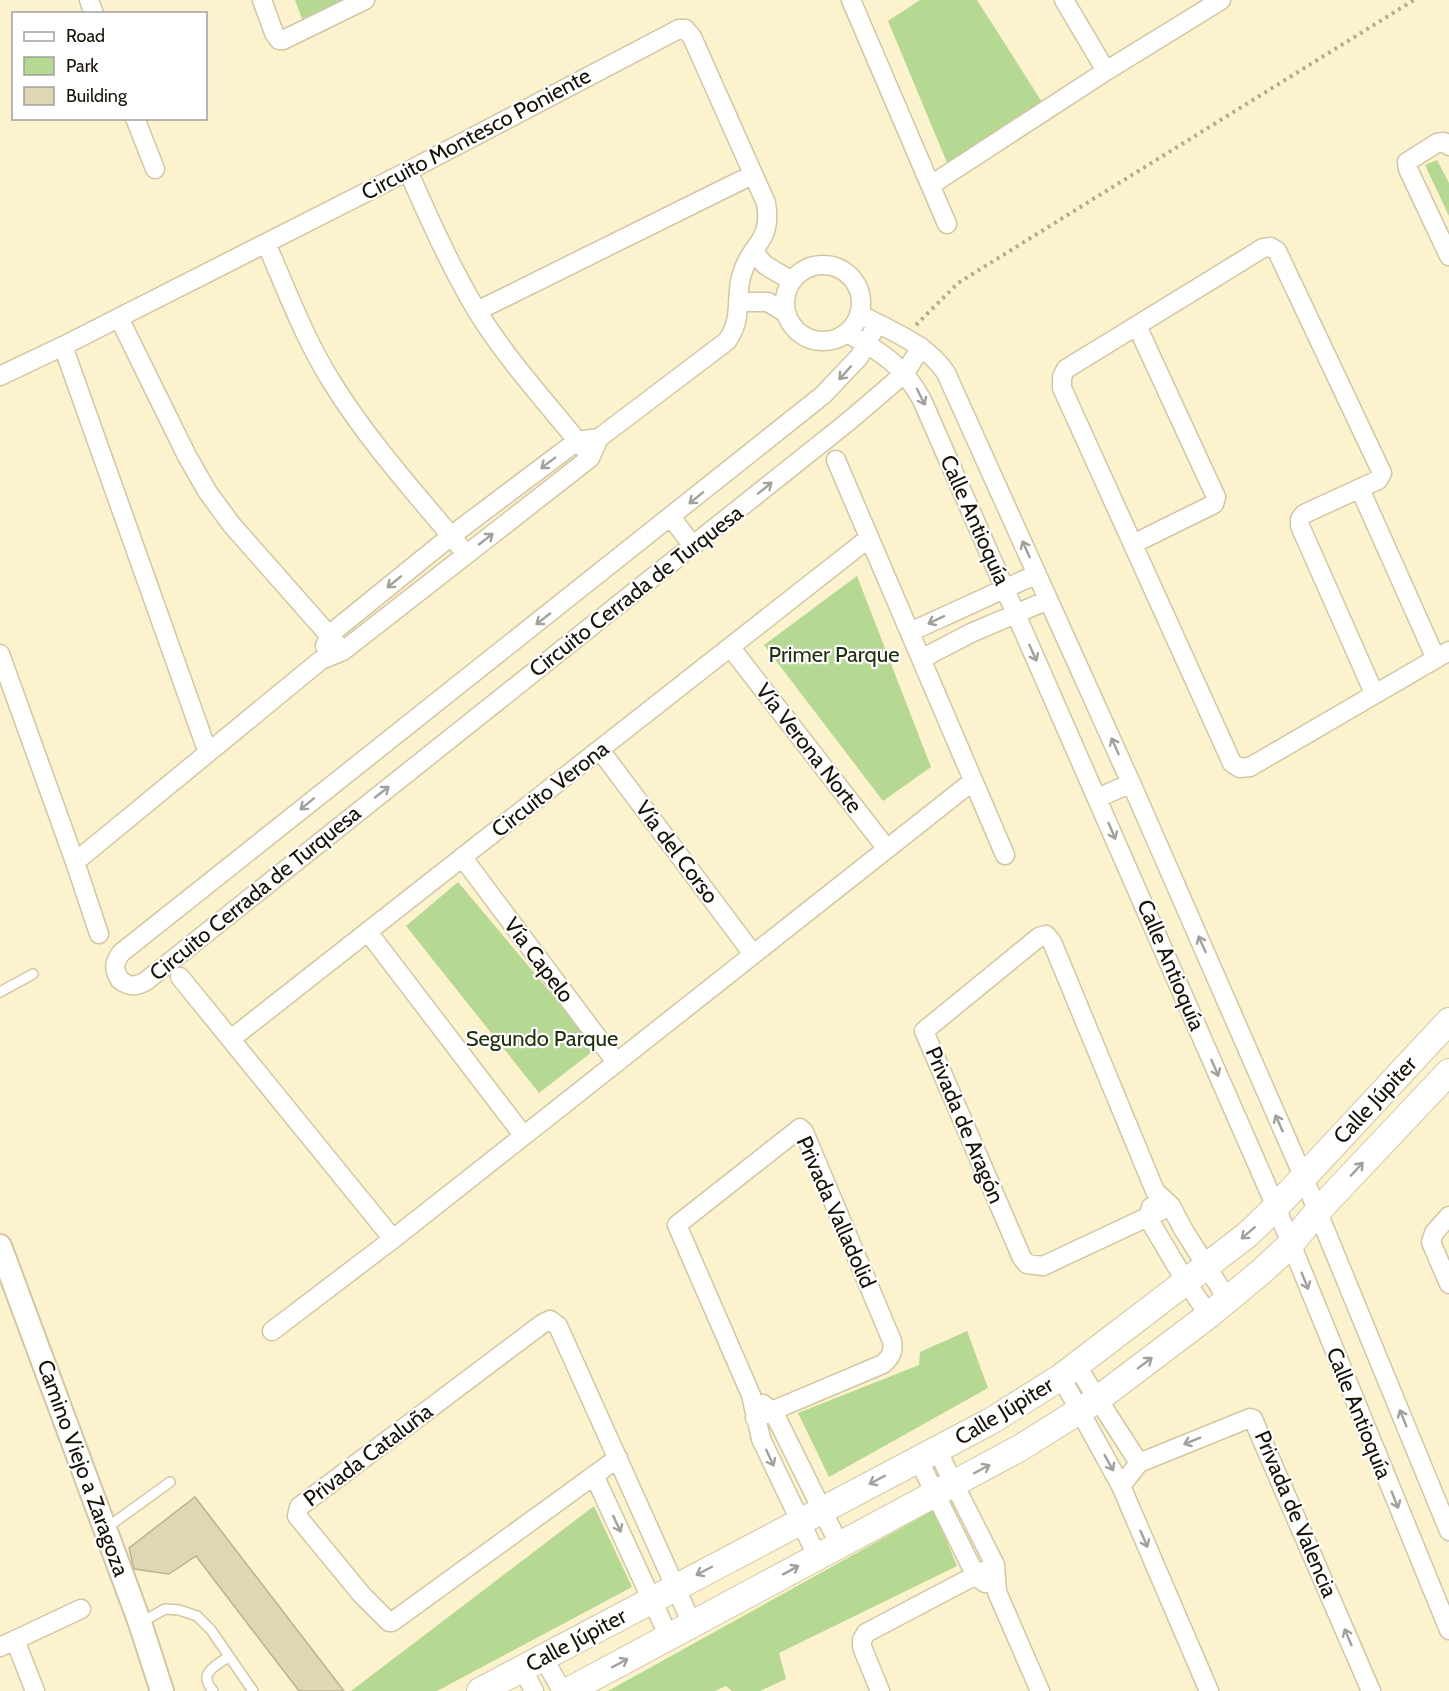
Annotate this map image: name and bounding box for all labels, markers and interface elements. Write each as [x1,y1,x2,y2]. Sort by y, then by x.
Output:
legend [12,12,207,120]
text: Road [66,25,105,47]
text: Park [66,55,99,77]
street label: Circuito Montesco Poniente [357,62,595,206]
text: Building [66,85,128,107]
one-way arrow [838,365,852,380]
one-way arrow [915,388,927,406]
street label: Calle Antioquía [934,451,1016,590]
one-way arrow [540,456,556,469]
one-way arrow [757,482,773,495]
one-way arrow [688,491,704,504]
street label: Circuito Cerrada de Turquesa [524,499,749,683]
one-way arrow [477,533,493,546]
one-way arrow [1019,541,1031,559]
one-way arrow [386,576,402,589]
one-way arrow [535,612,551,625]
one-way arrow [927,615,945,627]
park label: Primer Parque [768,641,900,668]
one-way arrow [1028,643,1039,661]
street label: Vía Verona Norte [750,678,868,818]
street label: Circuito Verona [486,735,614,843]
one-way arrow [1108,738,1120,756]
one-way arrow [374,786,390,799]
street label: Vía del Corso [630,795,724,909]
one-way arrow [299,798,315,811]
street label: Circuito Cerrada de Turquesa [144,799,366,987]
one-way arrow [1107,821,1118,840]
street label: Calle Antioquía [1131,896,1211,1035]
street label: Vía Capelo [498,912,580,1008]
one-way arrow [1195,935,1206,953]
park label: Segundo Parque [466,1025,618,1052]
street label: Privada de Aragón [920,1043,1010,1207]
street label: Calle Júpiter [1328,1051,1422,1149]
one-way arrow [1210,1058,1221,1076]
one-way arrow [1273,1114,1285,1132]
street label: Privada Valladolid [790,1132,882,1292]
one-way arrow [1350,1162,1364,1177]
one-way arrow [1241,1226,1256,1240]
one-way arrow [1300,1271,1311,1289]
street label: Calle Antioquía [1320,1343,1398,1483]
street label: Camino Viejo a Zaragoza [31,1356,135,1580]
one-way arrow [1137,1357,1153,1370]
street label: Calle Júpiter [950,1371,1058,1451]
street label: Privada Cataluña [298,1397,438,1512]
one-way arrow [1397,1409,1408,1428]
street label: Privada de Valencia [1249,1427,1343,1602]
one-way arrow [1183,1436,1202,1447]
one-way arrow [764,1449,776,1467]
one-way arrow [1103,1454,1115,1471]
one-way arrow [973,1463,990,1475]
one-way arrow [868,1475,886,1486]
one-way arrow [1390,1490,1401,1509]
one-way arrow [611,1515,623,1533]
one-way arrow [1139,1530,1150,1548]
one-way arrow [782,1564,799,1576]
one-way arrow [696,1566,714,1577]
street label: Calle Júpiter [521,1602,631,1678]
one-way arrow [1342,1629,1354,1647]
one-way arrow [611,1657,628,1669]

